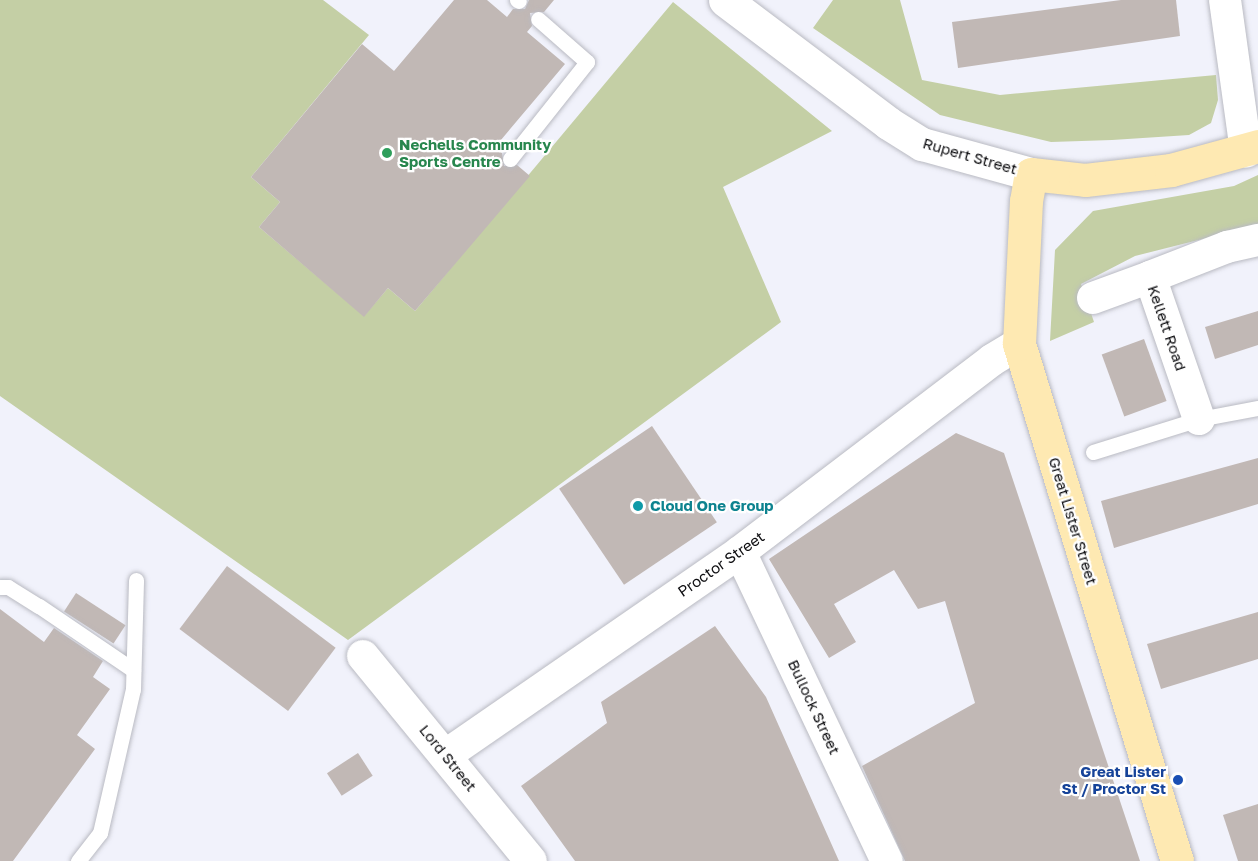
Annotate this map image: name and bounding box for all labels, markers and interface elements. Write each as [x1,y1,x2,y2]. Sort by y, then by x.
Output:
street label: Rupert Street [921,134,1019,178]
place label: Nechells Community Sports Centre [399,135,551,170]
marker: Nechells Community Sports Centre [380,146,394,160]
street label: Kellett Road [1144,283,1190,373]
street label: Great Lister Street [1045,455,1101,587]
place label: Cloud One Group [650,497,774,515]
marker: Cloud One Group [631,499,645,513]
street label: Proctor Street [674,527,768,601]
street label: Bullock Street [784,657,844,757]
street label: Lord Street [416,721,480,795]
place label: Great Lister St / Proctor St [1062,762,1166,797]
marker: Great Lister St / Proctor St [1171,773,1185,787]

